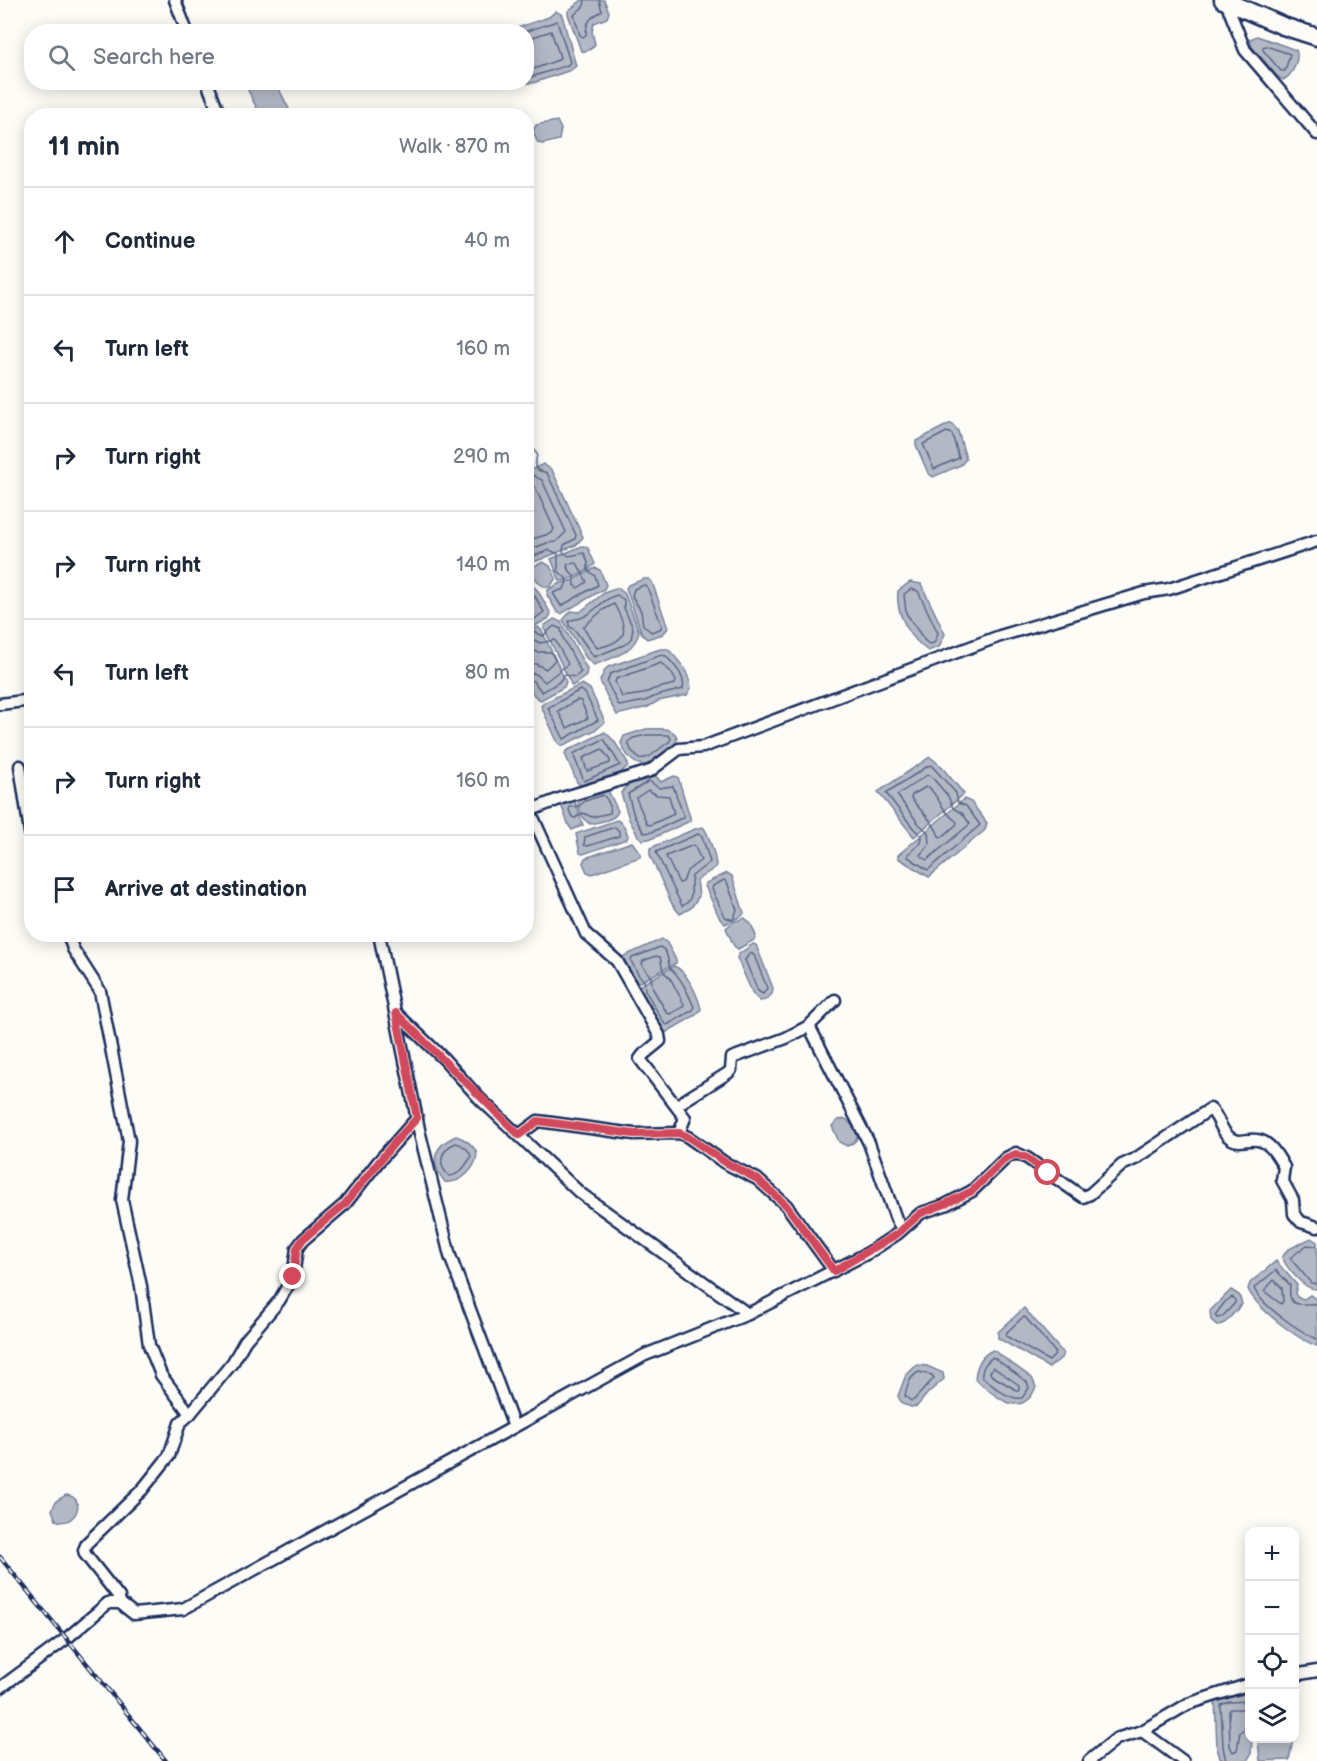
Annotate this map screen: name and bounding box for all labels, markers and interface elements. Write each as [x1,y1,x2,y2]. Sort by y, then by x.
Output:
search box [24,24,534,90]
icon: search [45,41,78,74]
text: Search here [93,44,215,71]
text: 11 min [48,132,120,163]
text: Walk · 870 m [399,135,510,159]
icon: ahead [48,225,81,258]
text: Continue [105,228,195,255]
text: 40 m [464,229,510,253]
icon: left [48,333,81,366]
text: Turn left [105,336,189,363]
text: 160 m [456,337,510,361]
icon: right [48,441,81,474]
text: Turn right [105,444,201,471]
text: 290 m [453,445,510,469]
icon: right [48,549,81,582]
text: Turn right [105,552,201,579]
text: 140 m [456,553,510,577]
icon: left [48,657,81,690]
text: Turn left [105,660,189,687]
text: 80 m [465,661,510,685]
icon: right [48,765,81,798]
text: Turn right [105,768,201,795]
text: 160 m [456,769,510,793]
icon: arrive [48,873,81,906]
text: Arrive at destination [105,876,307,903]
route start [1034,1159,1060,1185]
route end [279,1263,305,1289]
map controls [1245,1527,1299,1743]
button: + [1245,1527,1299,1581]
button: − [1245,1581,1299,1635]
button: locate [1245,1635,1299,1689]
button: layers [1245,1689,1299,1743]

